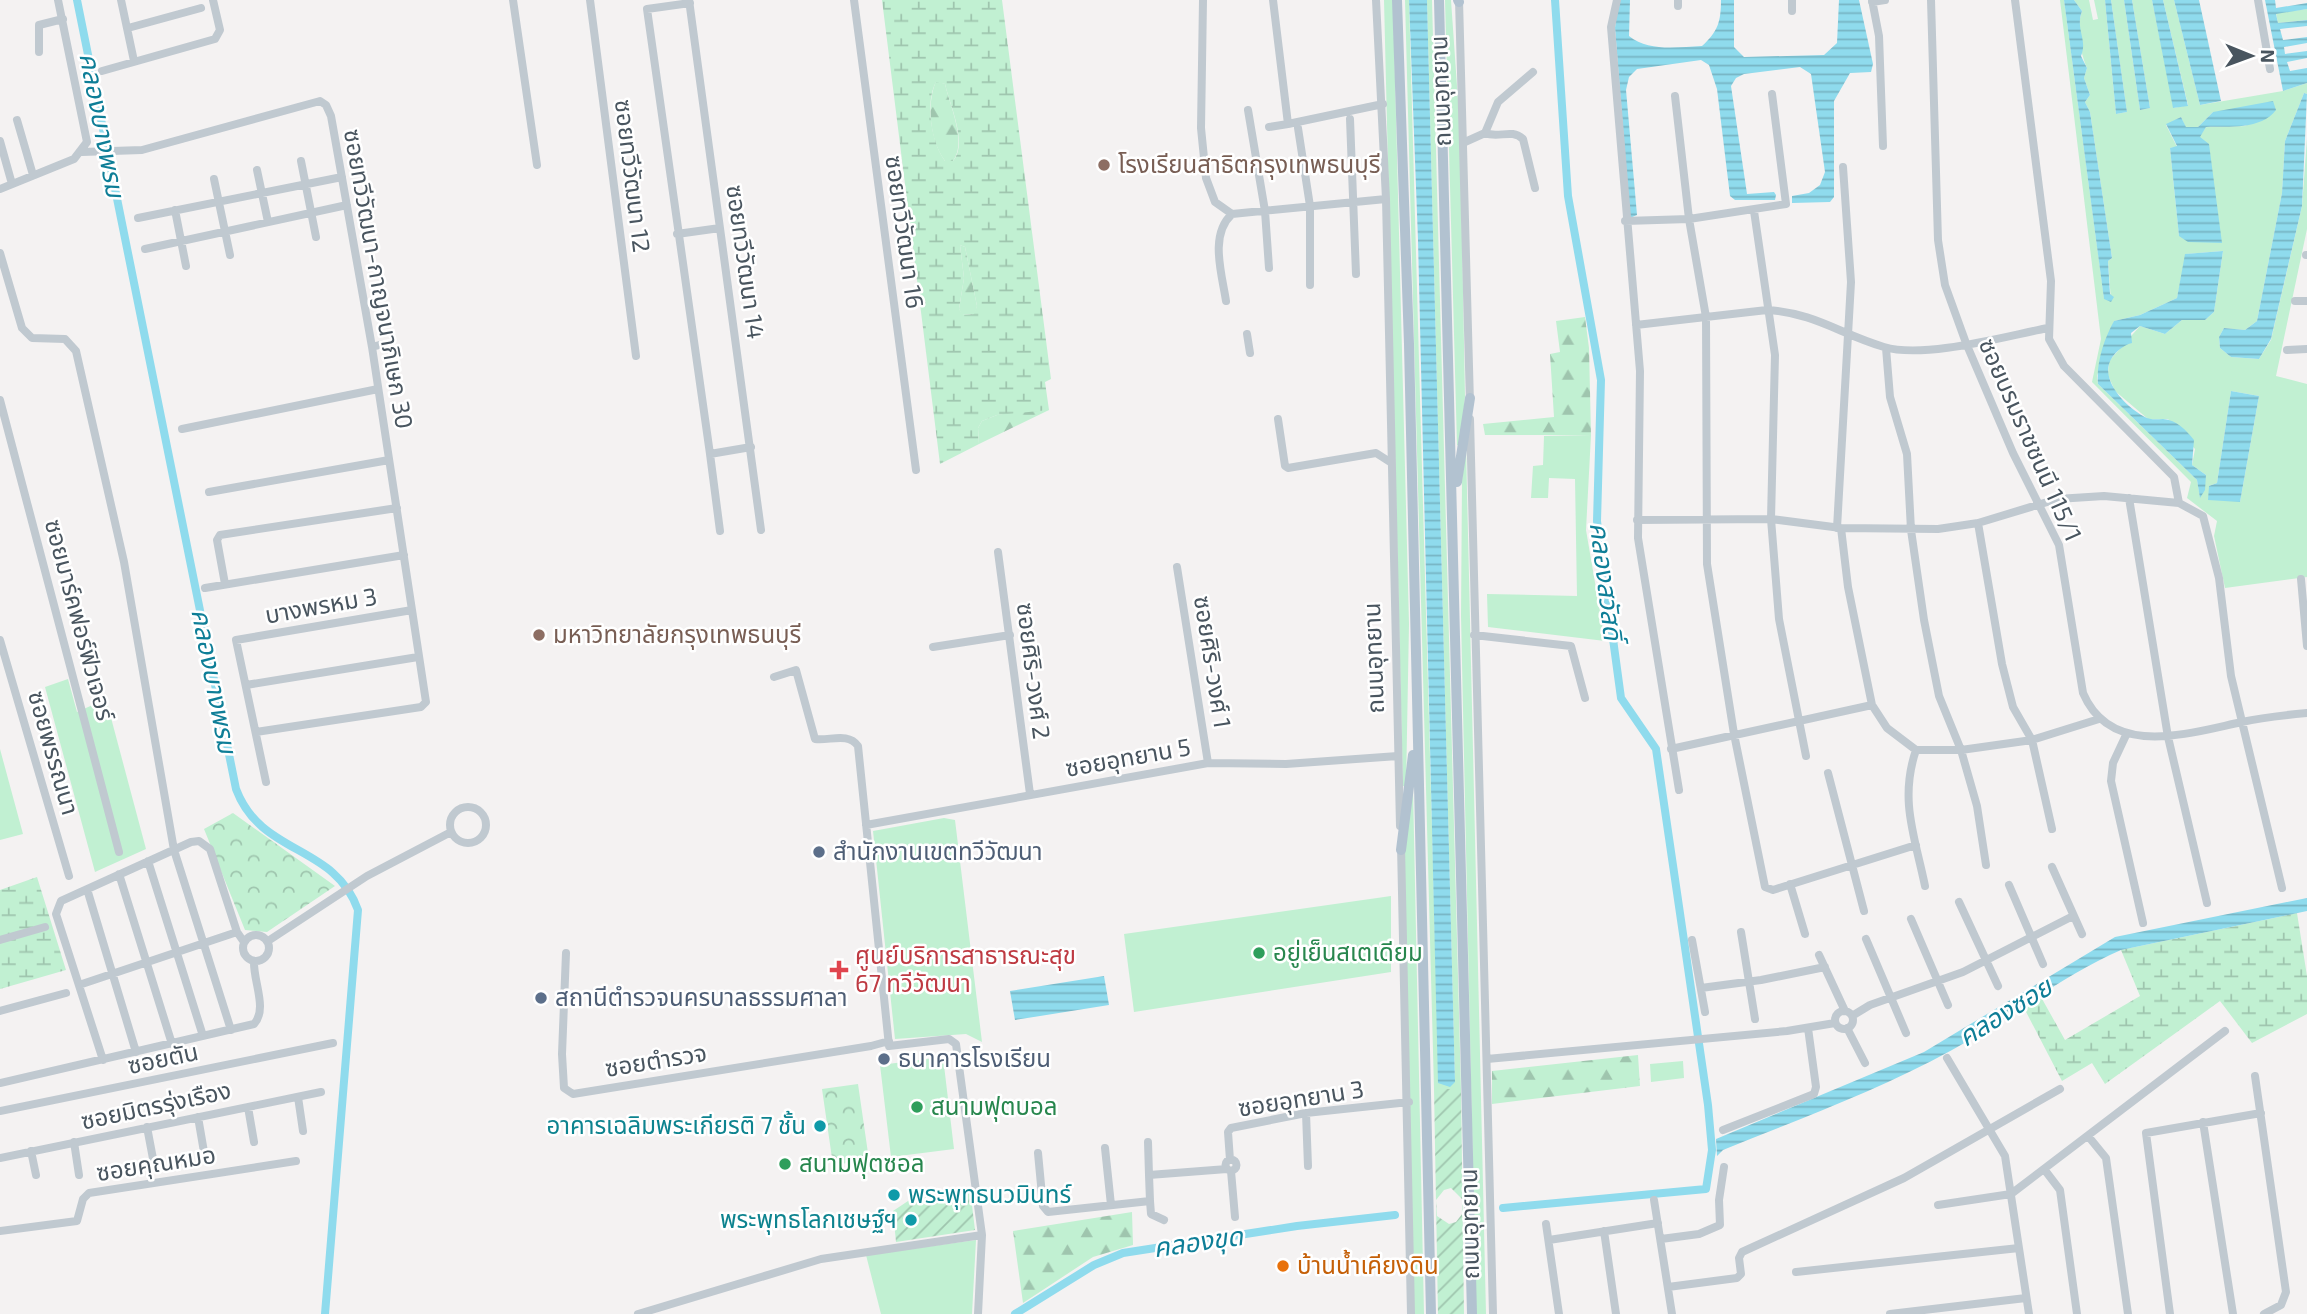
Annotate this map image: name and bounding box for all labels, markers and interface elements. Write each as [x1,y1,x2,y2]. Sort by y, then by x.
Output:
north arrow [2216,21,2286,91]
street label: ถนนอุทยาน [1423,35,1458,147]
text: N [2257,49,2280,63]
water label: คลองบางพรม [74,50,133,202]
street label: ซอยทวีวัฒนา 12 [610,98,657,254]
street label: ซอยทวีวัฒนา-กาญจนาภิเษก 30 [339,127,420,431]
place label: โรงเรียนสาธิตกรุงเทพธนบุรี [1118,149,1380,180]
street label: ซอยทวีวัฒนา 16 [880,153,931,310]
marker: โรงเรียนสาธิตกรุงเทพธนบุรี [1096,157,1112,173]
street label: ซอยทวีวัฒนา 14 [721,183,772,341]
street label: ซอยบรมราชชนนี 115/1 [1974,334,2089,545]
street label: ซอยมาร์คฟอร์ฟิวเจอร์ [40,516,122,724]
water label: คลองสวัสดิ์ [1585,520,1631,648]
street label: บางพรหม 3 [263,580,379,629]
street label: ซอยศิริ-วงศ์ 1 [1189,594,1238,730]
street label: ซอยศิริ-วงศ์ 2 [1012,601,1057,741]
street label: ถนนอุทยาน [1356,602,1391,714]
water label: คลองบางพรม [186,606,245,758]
place label: มหาวิทยาลัยกรุงเทพธนบุรี [553,619,801,650]
marker: มหาวิทยาลัยกรุงเทพธนบุรี [531,627,547,643]
street label: ซอยพรรณนา [23,687,86,818]
street label: ซอยอุทยาน 5 [1063,731,1193,784]
place label: สำนักงานเขตทวีวัฒนา [833,836,1042,865]
marker: สำนักงานเขตทวีวัฒนา [811,844,827,860]
place label: อยู่เย็นสเตเดียม [1273,937,1423,968]
place label: ศูนย์บริการสาธารณะสุข 67 ทวีวัฒนา [855,940,1076,997]
marker: อยู่เย็นสเตเดียม [1251,945,1267,961]
marker: ศูนย์บริการสาธารณะสุข 67 ทวีวัฒนา [829,960,849,980]
water label: คลองซอย [1952,969,2058,1052]
place label: สถานีตำรวจนครบาลธรรมศาลา [555,982,848,1011]
marker: สถานีตำรวจนครบาลธรรมศาลา [533,990,549,1006]
street label: ซอยตัน [125,1036,201,1079]
street label: ซอยตำรวจ [603,1037,709,1082]
place label: ธนาคารโรงเรียน [898,1043,1051,1072]
marker: ธนาคารโรงเรียน [876,1051,892,1067]
street label: ซอยอุทยาน 3 [1236,1073,1366,1124]
street label: ซอยมิตรรุ่งเรือง [78,1074,234,1137]
place label: สนามฟุตบอล [931,1091,1058,1122]
marker: สนามฟุตบอล [909,1099,925,1115]
place label: อาคารเฉลิมพระเกียรติ 7 ชั้น [546,1110,806,1139]
marker: อาคารเฉลิมพระเกียรติ 7 ชั้น [812,1118,828,1134]
street label: ซอยคุณหมอ [94,1139,218,1188]
place label: สนามฟุตซอล [799,1148,924,1179]
marker: สนามฟุตซอล [777,1156,793,1172]
street label: ถนนอุทยาน [1453,1168,1486,1280]
place label: พระพุทธนวมินทร์ [908,1179,1072,1210]
marker: พระพุทธนวมินทร์ [886,1187,902,1203]
place label: พระพุทธโลกเชษฐ์ฯ [720,1204,897,1235]
marker: พระพุทธโลกเชษฐ์ฯ [903,1212,919,1228]
water label: คลองขุด [1151,1219,1246,1264]
place label: บ้านน้ำเคียงดิน [1297,1249,1439,1279]
marker: บ้านน้ำเคียงดิน [1275,1258,1291,1274]

